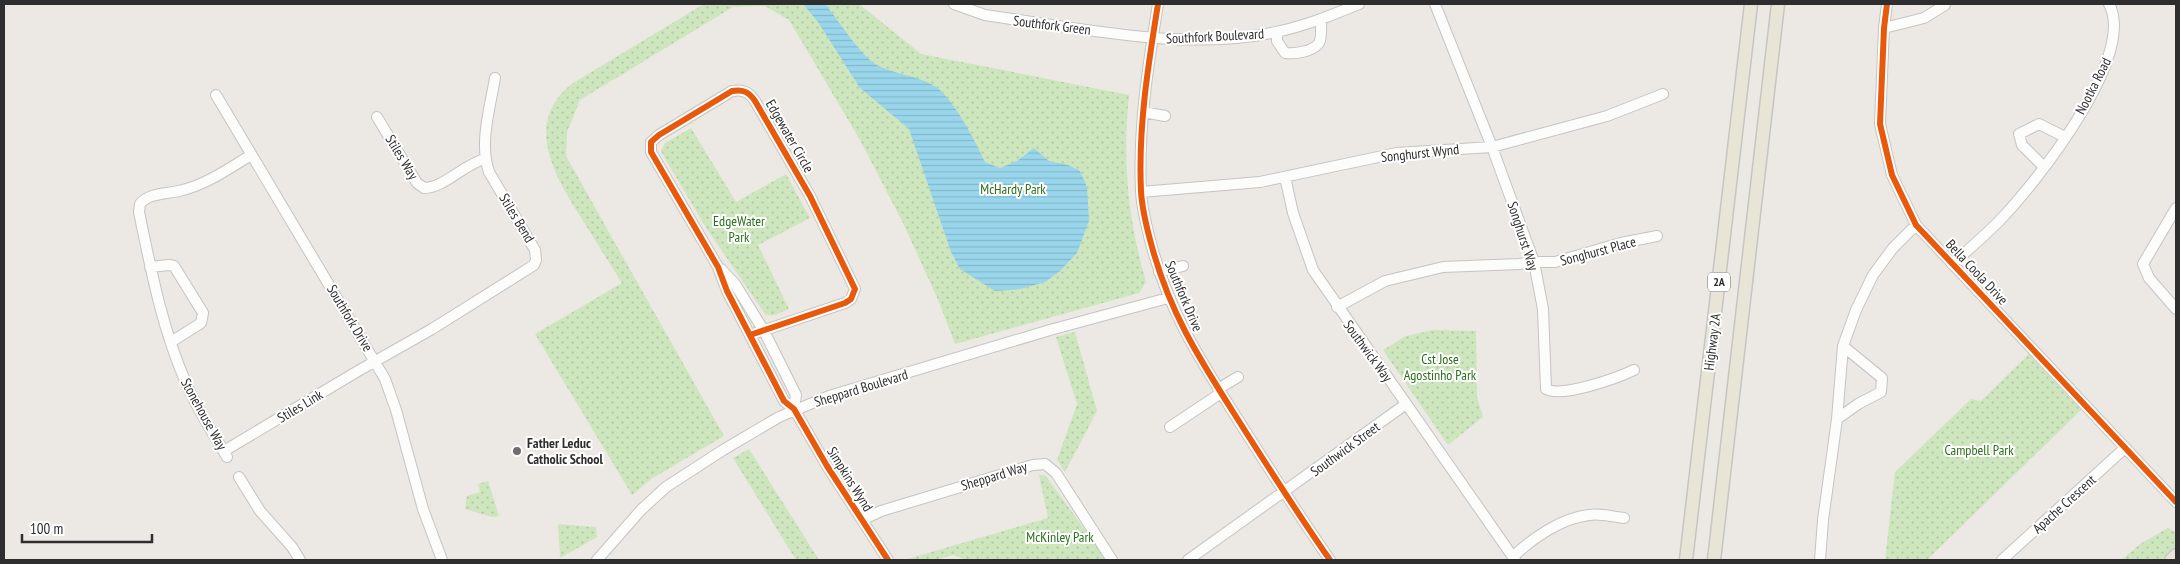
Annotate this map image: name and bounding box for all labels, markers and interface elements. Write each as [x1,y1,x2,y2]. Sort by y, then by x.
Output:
street label: Southfork Green [1012,11,1092,39]
street label: Southfork Boulevard [1166,24,1264,48]
street label: Nootka Road [2071,55,2115,117]
street label: Edgewater Circle [762,96,818,176]
street label: Stiles Way [382,131,423,183]
street label: Songhurst Wynd [1380,140,1460,166]
park label: McHardy Park [980,180,1046,198]
street label: Stiles Bend [495,190,539,246]
street label: Songhurst Way [1503,199,1543,273]
park label: EdgeWater Park [713,212,765,246]
street label: Songhurst Place [1558,232,1638,270]
street label: Bella Coola Drive [1942,236,2012,309]
street label: Southfork Drive [1161,258,1207,334]
road number: 2A [1708,272,1730,292]
street label: Southfork Drive [323,281,377,355]
street label: Highway 2A [1700,312,1724,372]
street label: Southwick Way [1340,317,1397,386]
park label: Cst Jose Agostinho Park [1404,350,1477,384]
street label: Sheppard Boulevard [812,365,910,411]
street label: Stonehouse Way [177,375,231,454]
street label: Stiles Link [274,385,327,427]
street label: Southwick Street [1307,418,1383,480]
place label: Father Leduc Catholic School [527,434,603,468]
park label: Campbell Park [1944,441,2014,459]
street label: Simpkins Wynd [823,443,877,515]
marker: Father Leduc Catholic School [511,445,523,457]
street label: Sheppard Way [959,457,1030,495]
street label: Apache Crescent [2029,471,2100,537]
scale bar [22,512,152,544]
text: 100 m [30,519,63,538]
park label: McKinley Park [1026,528,1094,546]

